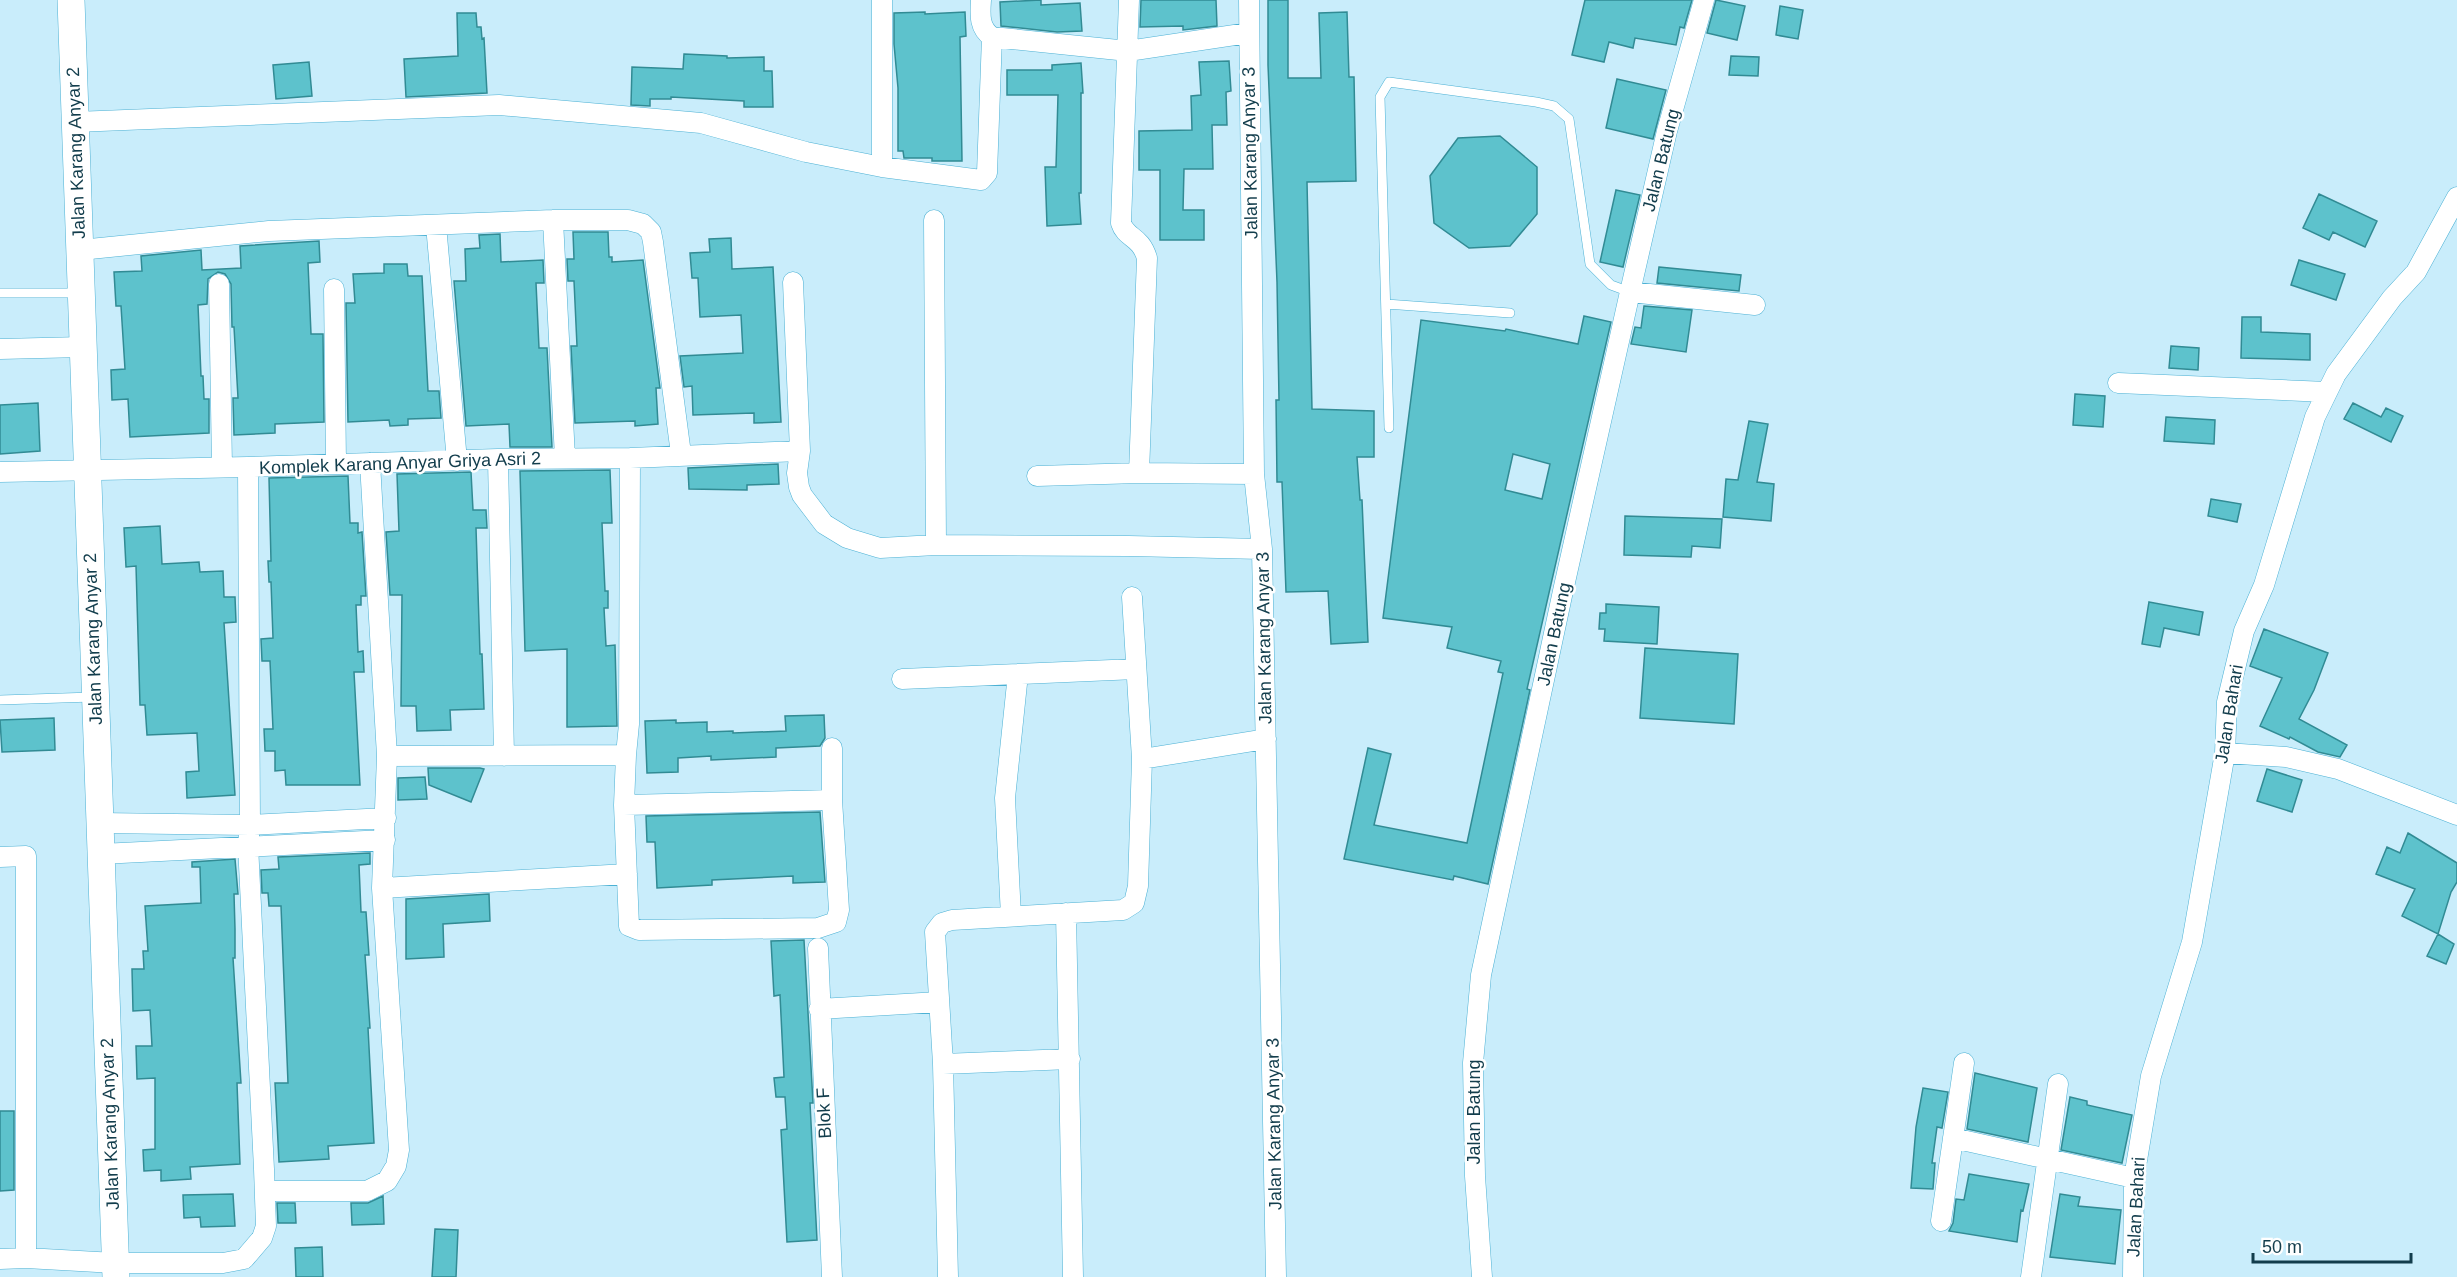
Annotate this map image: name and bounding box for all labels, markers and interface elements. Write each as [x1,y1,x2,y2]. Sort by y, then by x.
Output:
street label: Jalan Karang Anyar 2 [63,67,89,239]
street label: Jalan Karang Anyar 3 [1238,67,1262,239]
street label: Jalan Batung [1639,107,1683,213]
street label: Komplek Karang Anyar Griya Asri 2 [259,448,541,478]
street label: Jalan Karang Anyar 3 [1252,552,1276,724]
street label: Jalan Karang Anyar 2 [80,553,106,725]
street label: Jalan Batung [1533,581,1575,687]
street label: Jalan Bahari [2211,663,2247,765]
street label: Jalan Karang Anyar 2 [97,1038,123,1210]
street label: Jalan Karang Anyar 3 [1262,1038,1286,1210]
street label: Jalan Batung [1464,1059,1484,1165]
street label: Blok F [813,1087,835,1139]
street label: Jalan Bahari [2123,1157,2149,1257]
scale bar [2253,1226,2410,1264]
text: 50 m [2262,1237,2302,1257]

